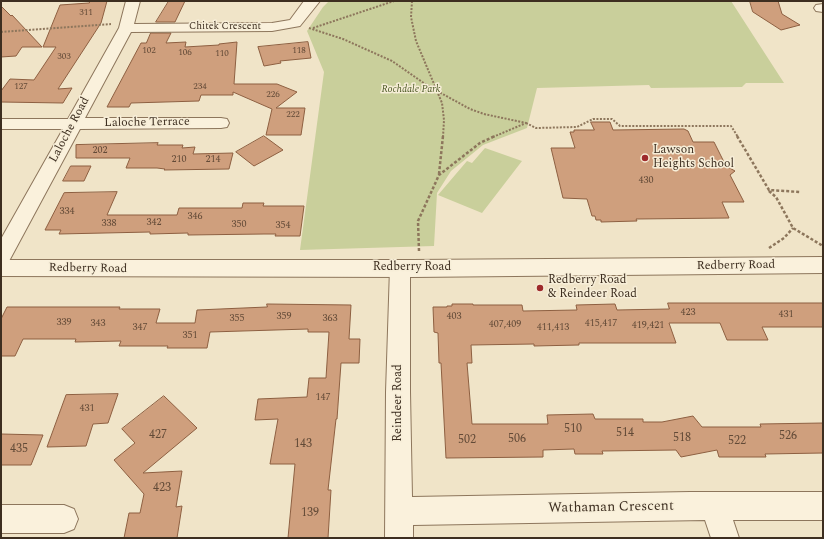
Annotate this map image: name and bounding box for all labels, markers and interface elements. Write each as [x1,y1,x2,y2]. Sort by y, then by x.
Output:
house number: 311 [79,8,93,18]
street label: Chitek Crescent [189,21,261,33]
house number: 102 [142,46,156,56]
house number: 118 [292,46,306,56]
house number: 106 [178,48,192,58]
house number: 110 [215,49,229,59]
house number: 303 [57,52,71,62]
house number: 127 [14,82,28,92]
house number: 234 [193,82,207,92]
park label: Rochdale Park [382,84,440,96]
house number: 226 [266,90,280,100]
street label: Laloche Road [47,95,93,165]
house number: 222 [286,110,300,120]
street label: Laloche Terrace [104,115,190,131]
place label: Lawson Heights School [653,144,734,172]
house number: 202 [93,145,107,157]
marker: Lawson Heights School [640,153,650,163]
house number: 210 [172,154,186,166]
house number: 214 [206,154,220,166]
house number: 430 [639,175,653,187]
house number: 334 [60,206,74,218]
house number: 346 [188,211,202,223]
house number: 342 [147,217,161,229]
house number: 338 [102,218,116,230]
house number: 350 [232,219,246,231]
house number: 354 [276,220,290,232]
street label: Redberry Road [697,258,775,274]
street label: Redberry Road [49,261,127,277]
street label: Redberry Road [373,261,451,275]
place label: Redberry Road & Reindeer Road [548,274,637,302]
marker: Redberry Road & Reindeer Road [535,283,545,293]
house number: 423 [681,307,695,319]
house number: 431 [779,309,793,321]
house number: 359 [277,311,291,323]
house number: 403 [447,311,461,323]
house number: 355 [230,313,244,325]
house number: 363 [323,313,337,325]
house number: 339 [57,317,71,329]
house number: 343 [91,318,105,330]
house number: 415,417 [585,318,617,330]
house number: 407,409 [489,319,521,331]
house number: 419,421 [632,320,664,332]
house number: 347 [133,322,147,334]
house number: 411,413 [537,322,569,334]
house number: 351 [183,330,197,342]
street label: Reindeer Road [392,364,406,442]
house number: 147 [316,392,330,404]
house number: 431 [80,403,94,415]
house number: 510 [564,423,582,437]
house number: 514 [616,427,634,441]
house number: 427 [149,429,167,443]
house number: 526 [779,430,797,444]
house number: 518 [673,432,691,446]
house number: 506 [508,433,526,447]
house number: 502 [458,434,476,448]
house number: 522 [728,435,746,449]
house number: 143 [294,438,312,452]
house number: 435 [10,443,28,457]
house number: 423 [153,482,171,496]
street label: Wathaman Crescent [548,499,674,517]
house number: 139 [301,507,319,521]

